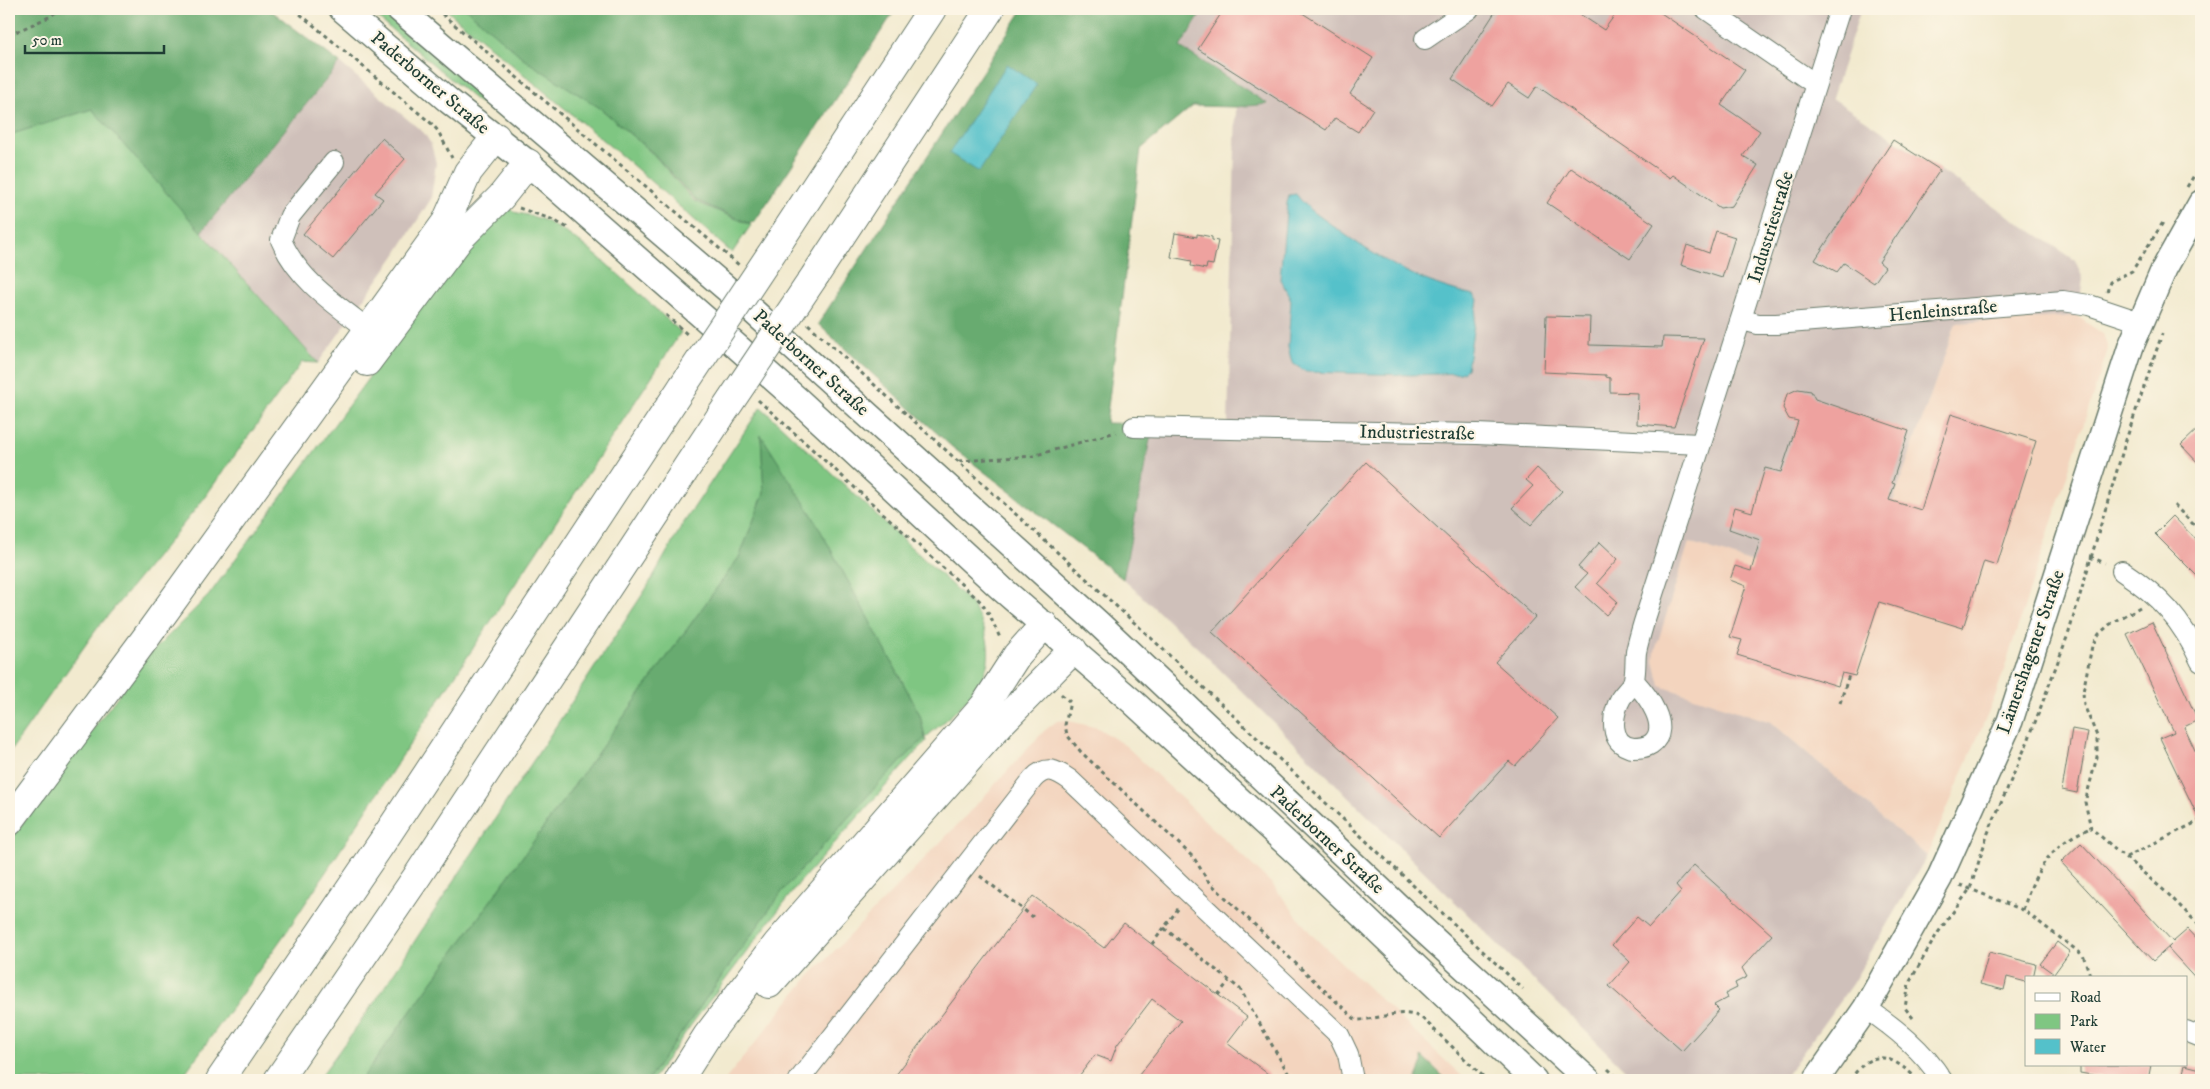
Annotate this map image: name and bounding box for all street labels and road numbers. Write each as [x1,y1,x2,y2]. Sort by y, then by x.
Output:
street label: Paderborner Straße [366,27,494,139]
street label: Industriestraße [1743,168,1799,286]
street label: Henleinstraße [1888,295,1998,327]
street label: Paderborner Straße [748,305,874,421]
street label: Industriestraße [1359,420,1475,446]
street label: Lämershagener Straße [1992,567,2070,737]
street label: Paderborner Straße [1265,781,1389,899]

